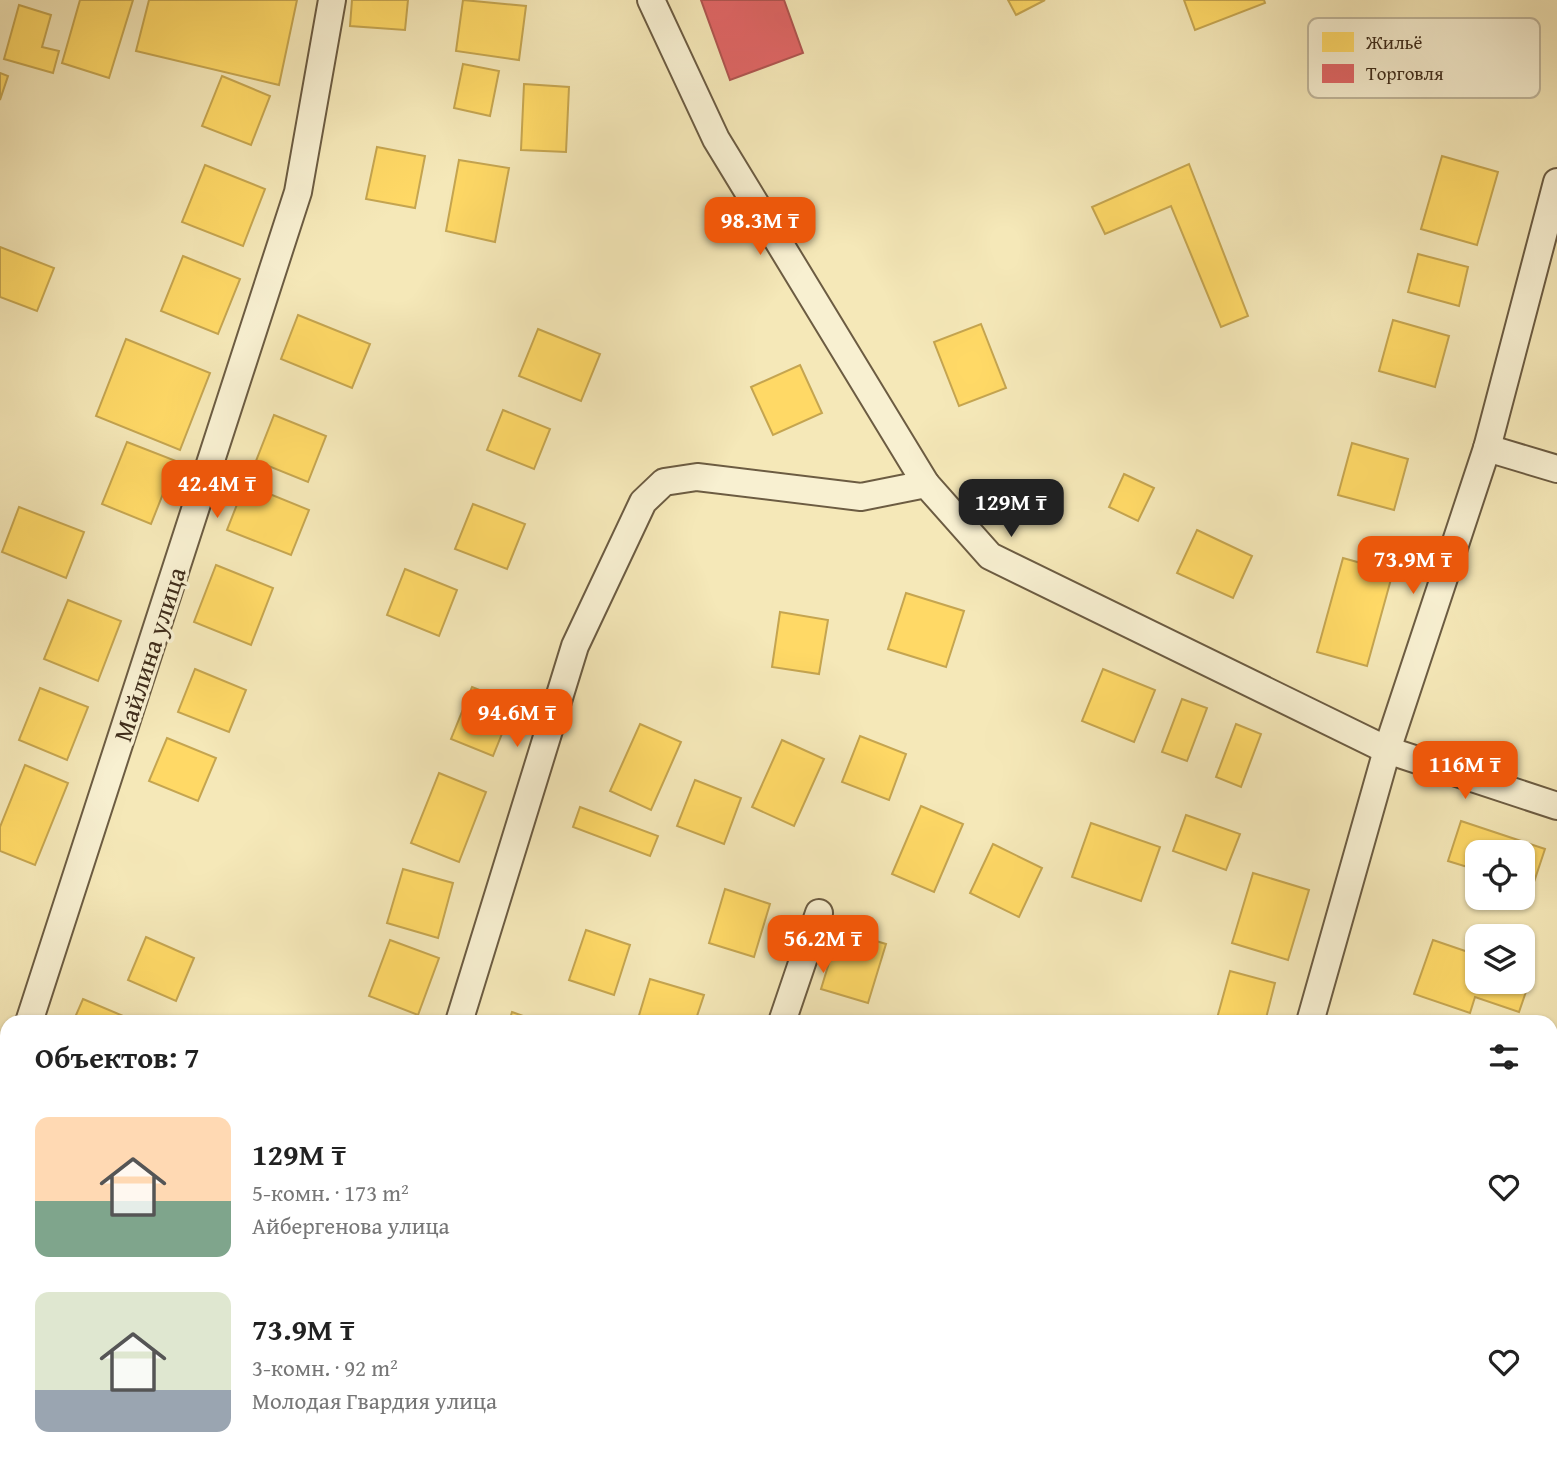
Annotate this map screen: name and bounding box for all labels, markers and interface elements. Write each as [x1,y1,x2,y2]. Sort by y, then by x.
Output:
legend [1308,18,1540,98]
text: Жильё [1365,28,1423,56]
text: Торговля [1366,59,1444,87]
pin: 98.3M ₸ [695,198,825,257]
text: 98.3M ₸ [720,203,800,236]
pin: 42.4M ₸ [152,461,282,520]
text: 42.4M ₸ [177,466,257,499]
pin: 129M ₸ [954,480,1068,539]
text: 129M ₸ [975,485,1047,518]
pin: 73.9M ₸ [1348,536,1478,596]
text: 73.9M ₸ [1373,542,1453,575]
street label: Майлина улица [102,561,196,746]
pin: 94.6M ₸ [452,690,582,749]
text: 94.6M ₸ [477,695,557,728]
pin: 116M ₸ [1408,742,1522,801]
text: 116M ₸ [1429,747,1501,780]
map controls [1465,840,1535,994]
button: locate [1465,840,1535,910]
pin: 56.2M ₸ [758,916,888,975]
text: 56.2M ₸ [783,921,863,954]
button: layers [1465,924,1535,994]
text: Объектов: 7 [35,1035,199,1079]
icon: filters [1485,1038,1523,1076]
text: 129M ₸ [252,1132,347,1176]
icon: home [91,1145,175,1229]
icon: heart [1485,1168,1523,1206]
text: 5-комн. · 173 m² [252,1176,409,1209]
text: Айбергенова улица [252,1209,450,1242]
text: 73.9M ₸ [252,1307,355,1351]
icon: home [91,1320,175,1404]
icon: heart [1485,1343,1523,1381]
text: 3-комн. · 92 m² [252,1351,398,1384]
text: Молодая Гвардия улица [252,1384,497,1417]

